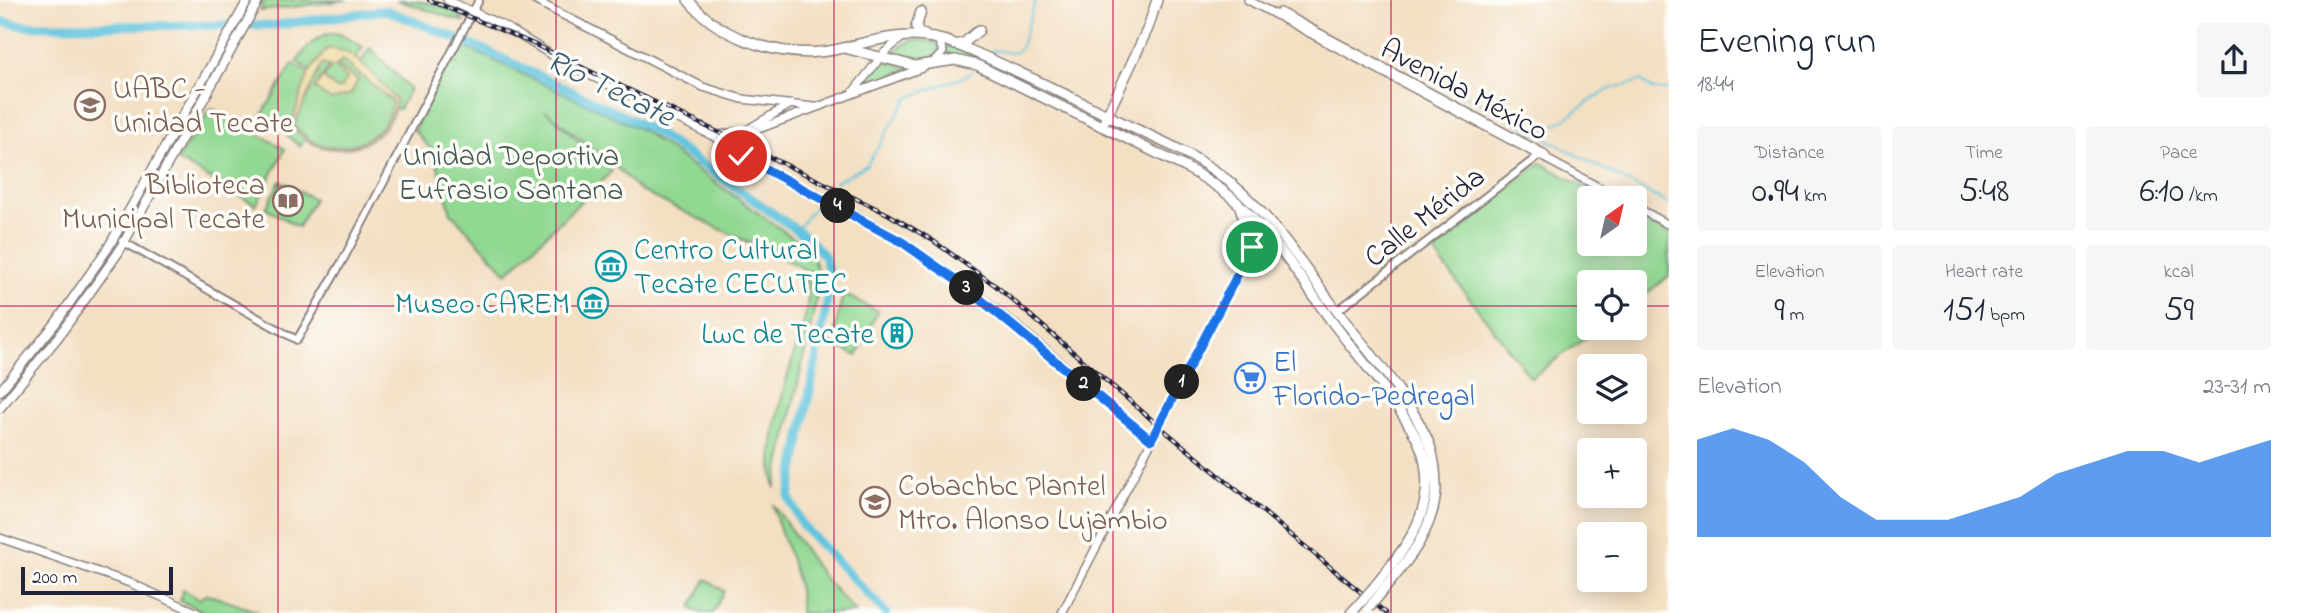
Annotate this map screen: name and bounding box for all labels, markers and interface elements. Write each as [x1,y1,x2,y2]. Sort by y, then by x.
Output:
text: Evening run [1697,15,1876,71]
button: share [2197,23,2271,97]
street label: Avenida México [1372,29,1555,154]
water label: Río Tecate [537,39,683,142]
place label: UABC - Unidad Tecate [113,69,294,147]
text: 18:44 [1697,69,1734,102]
school or university icon: UABC - Unidad Tecate [73,88,107,122]
pin [711,126,771,186]
park label: Unidad Deportiva Eufrasio Santana [398,136,624,214]
icon: check [722,137,760,175]
text: Distance [1754,140,1824,167]
text: Time [1965,140,2003,167]
text: Pace [2160,140,2197,167]
street label: Calle Mérida [1356,157,1496,280]
place label: Biblioteca Municipal Tecate [62,165,266,243]
text: 0.94 [1752,167,1799,218]
text: 5:48 [1959,167,2009,218]
text: 6:10 [2139,167,2184,218]
text: km [1799,183,1827,210]
text: /km [2184,183,2218,210]
library icon: Biblioteca Municipal Tecate [271,184,305,218]
north arrow [1577,186,1647,256]
map controls [1577,186,1647,592]
pin: 4 [820,188,856,224]
text: 4 [834,192,841,219]
pin [1222,217,1282,277]
icon: arrive [1233,228,1271,266]
place label: Centro Cultural Tecate CECUTEC [634,230,847,308]
museum icon: Centro Cultural Tecate CECUTEC [594,249,628,283]
text: Elevation [1754,259,1824,286]
text: Heart rate [1945,259,2023,286]
text: kcal [2164,259,2194,286]
pin: 3 [950,270,984,306]
button: locate [1577,270,1647,340]
text: 3 [963,274,970,301]
place label: Museo CAREM [395,284,570,328]
museum icon: Museo CAREM [576,286,610,320]
text: 9 [1774,286,1785,337]
text: 151 [1943,286,1985,337]
text: 59 [2163,286,2194,337]
text: m [1785,302,1804,329]
text: bpm [1985,302,2025,329]
place label: Lwc de Tecate [701,314,875,358]
building icon: Lwc de Tecate [880,316,914,350]
place label: El Florido-Pedregal [1272,342,1475,420]
button: layers [1577,354,1647,424]
supermarket icon: El Florido-Pedregal [1233,361,1267,395]
pin: 1 [1164,364,1200,400]
pin: 2 [1066,366,1102,402]
text: 1 [1178,368,1185,395]
text: 2 [1079,370,1088,397]
text: Elevation [1697,371,1782,404]
text: 23–31 m [2203,371,2271,404]
button: + [1577,438,1647,508]
place label: Cobachbc Plantel Mtro. Alonso Lujambio [898,466,1168,544]
school or university icon: Cobachbc Plantel Mtro. Alonso Lujambio [858,485,892,519]
button: − [1577,522,1647,592]
scale bar [21,564,173,596]
text: 200 m [32,565,77,592]

